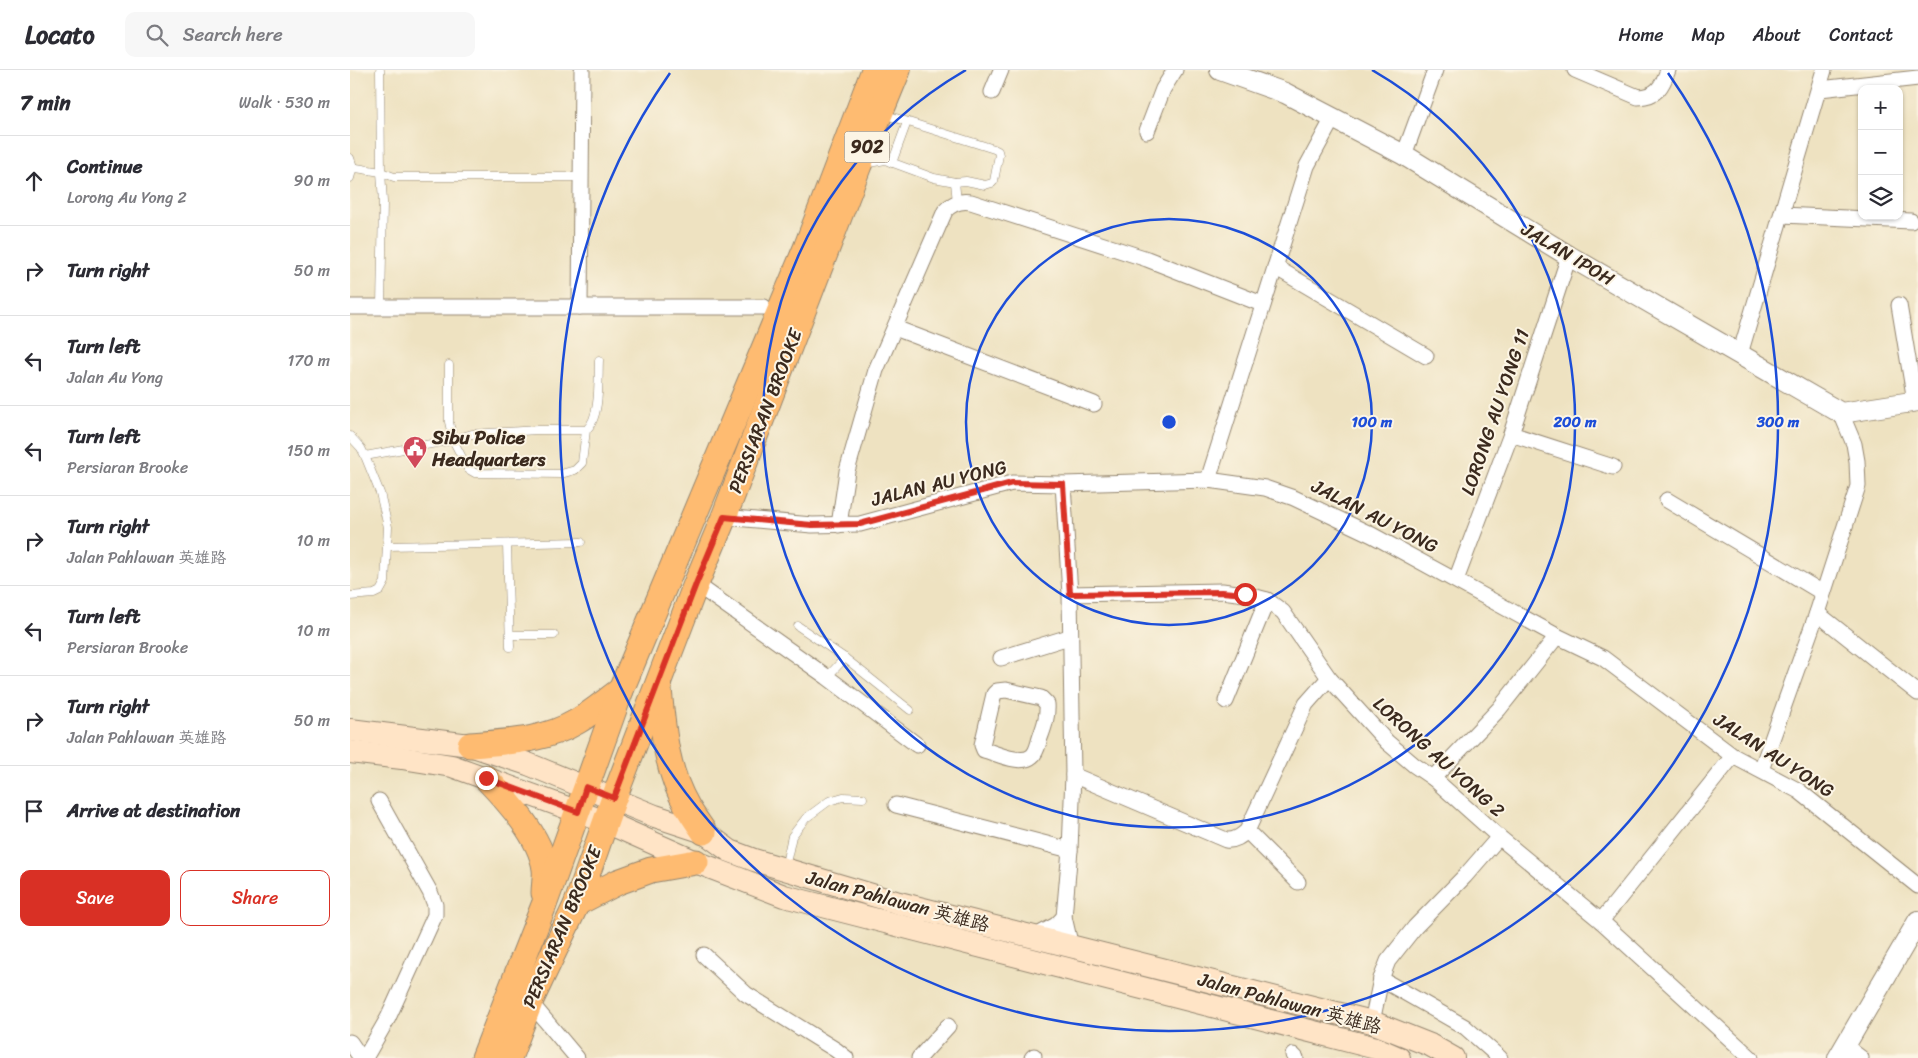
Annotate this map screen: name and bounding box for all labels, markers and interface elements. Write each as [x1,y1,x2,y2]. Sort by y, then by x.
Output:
search box [125,12,475,57]
text: Locato [25,14,95,56]
text: Search here [183,18,283,51]
text: Home [1619,19,1664,51]
text: Map [1692,19,1725,51]
text: About [1753,19,1801,51]
text: Contact [1829,19,1893,51]
icon: search [143,21,171,49]
text: 7 min [20,84,71,122]
map controls [1858,85,1903,220]
button: + [1858,85,1903,130]
text: Walk · 530 m [239,88,330,117]
button: − [1858,130,1903,175]
road number: 902 [844,132,890,162]
text: Continue [67,150,143,183]
text: 90 m [294,166,330,195]
icon: ahead [20,167,48,195]
button: layers [1858,175,1903,220]
text: Lorong Au Yong 2 [67,183,187,212]
street label: JALAN IPOH [1514,213,1622,295]
text: Turn right [67,254,149,287]
text: 50 m [294,256,330,285]
icon: right [20,257,48,285]
street label: PERSIARAN BROOKE [718,323,812,498]
street label: LORONG AU YONG 11 [1451,324,1539,500]
text: Turn left [67,330,140,363]
text: 170 m [287,346,330,375]
icon: left [20,347,48,375]
text: Jalan Au Yong [67,363,163,392]
text: 100 m [1352,409,1393,435]
text: 200 m [1552,409,1597,435]
text: 300 m [1756,409,1800,435]
centre of rings [1160,413,1178,431]
text: Turn left [67,420,140,453]
place label: Sibu Police Headquarters [431,421,546,476]
public building icon: Sibu Police Headquarters [402,435,428,469]
text: 150 m [287,436,330,465]
icon: left [20,437,48,465]
street label: JALAN AU YONG [867,450,1010,516]
text: Persiaran Brooke [67,453,188,482]
street label: JALAN AU YONG [1305,469,1444,562]
text: Turn right [67,510,149,543]
text: 10 m [297,526,330,555]
icon: right [20,527,48,555]
text: Jalan Pahlawan 英雄路 [67,543,226,572]
route start [1234,583,1257,606]
text: Turn left [67,600,140,633]
text: 10 m [297,616,330,645]
icon: left [20,617,48,645]
text: Persiaran Brooke [67,633,188,662]
street label: LORONG AU YONG 2 [1365,688,1513,826]
text: Turn right [67,690,149,723]
street label: JALAN AU YONG [1706,703,1841,807]
text: 50 m [294,706,330,735]
icon: right [20,707,48,735]
text: Jalan Pahlawan 英雄路 [67,723,226,752]
route end [475,767,498,790]
text: Arrive at destination [67,794,240,827]
icon: arrive [20,797,48,825]
street label: PERSIARAN BROOKE [513,839,612,1013]
street label: Jalan Pahlawan 英雄路 [801,860,994,941]
button: Save [20,870,170,926]
button: Share [180,870,330,926]
street label: Jalan Pahlawan 英雄路 [1193,962,1386,1043]

